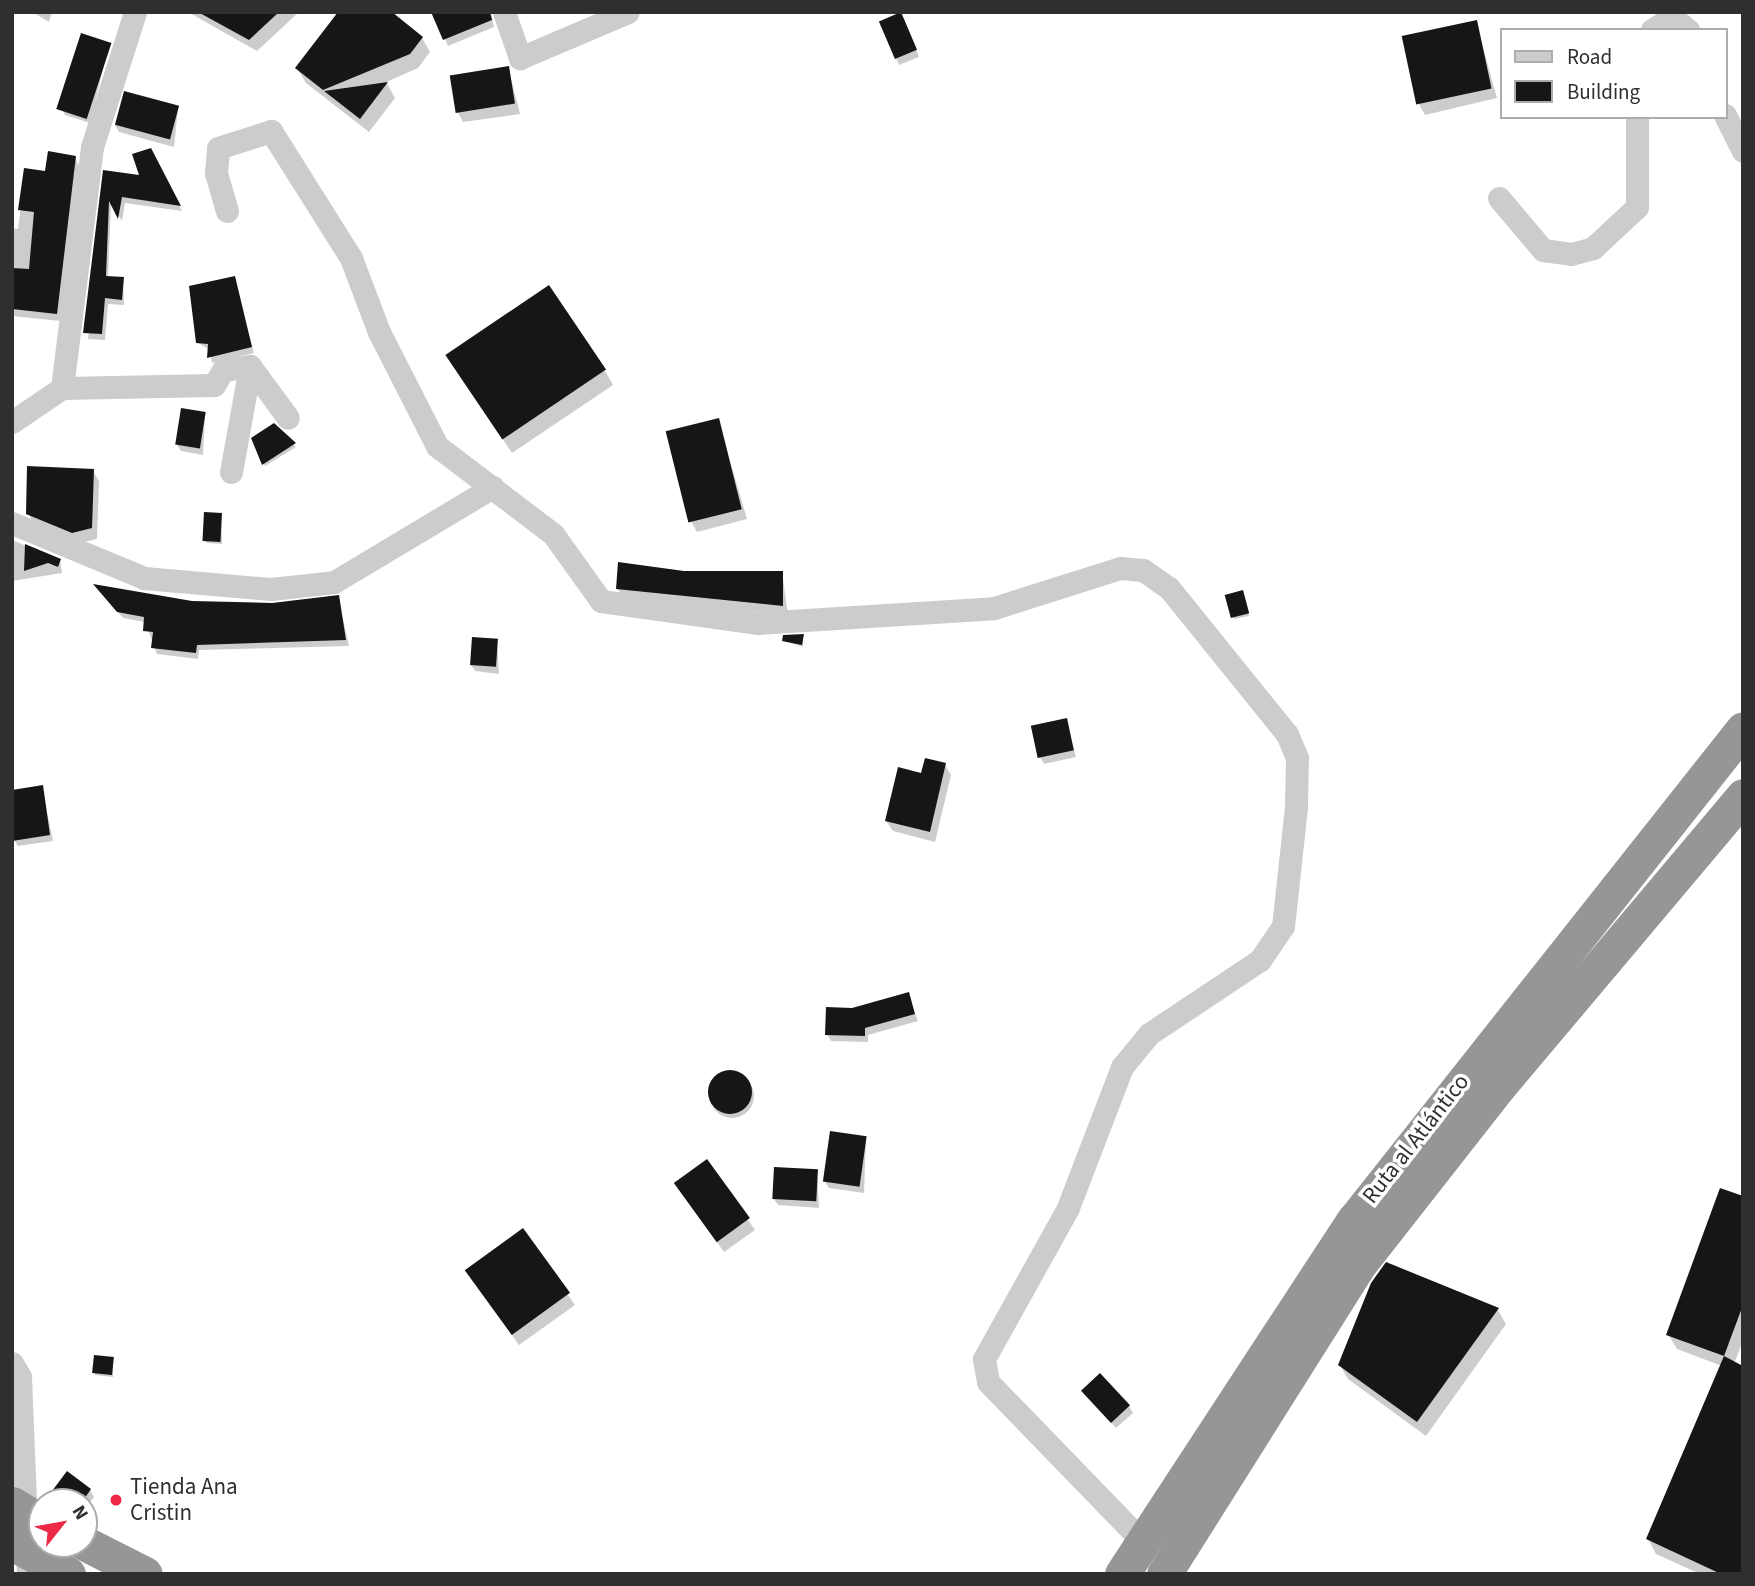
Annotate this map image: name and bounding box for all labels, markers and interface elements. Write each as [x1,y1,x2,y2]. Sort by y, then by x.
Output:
legend [1500,28,1727,119]
text: Road [1567,42,1612,72]
text: Building [1567,77,1640,107]
street label: Ruta al Atlántico [1357,1069,1475,1209]
place label: Tienda Ana Cristin [130,1473,238,1527]
north arrow [28,1488,98,1558]
marker: Tienda Ana Cristin [108,1492,124,1508]
text: N [65,1501,95,1525]

